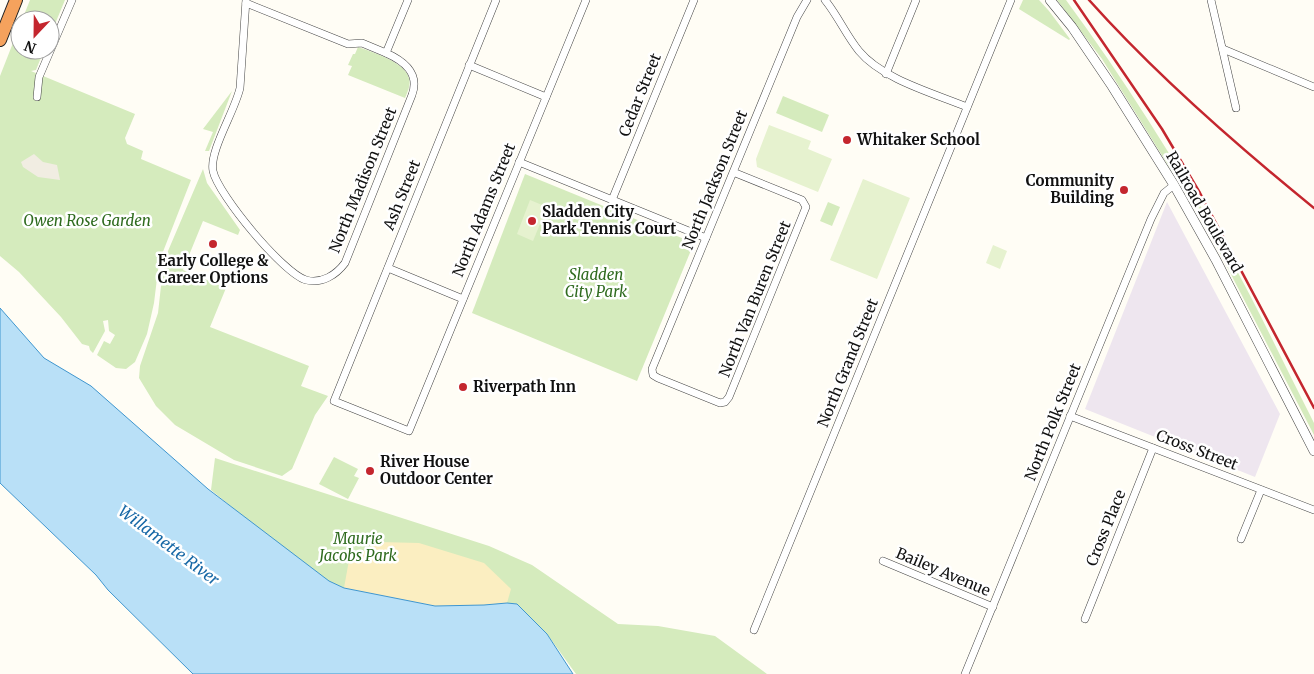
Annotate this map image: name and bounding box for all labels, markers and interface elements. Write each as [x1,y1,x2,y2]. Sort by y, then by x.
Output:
north arrow [10,10,60,60]
text: N [22,37,39,57]
street label: Cedar Street [614,50,665,139]
street label: North Madison Street [325,104,401,256]
street label: North Jackson Street [678,107,751,252]
place label: Whitaker School [856,130,980,149]
marker: Whitaker School [841,134,853,146]
street label: North Adams Street [448,140,519,279]
street label: Railroad Boulevard [1162,148,1247,276]
street label: Ash Street [378,157,424,234]
place label: Community Building [1026,171,1115,207]
marker: Community Building [1118,184,1130,196]
place label: Sladden City Park Tennis Court [542,202,676,238]
park label: Owen Rose Garden [23,211,151,230]
marker: Sladden City Park Tennis Court [526,215,538,227]
street label: North Van Buren Street [714,218,795,380]
marker: Early College & Career Options [207,238,219,250]
place label: Early College & Career Options [157,251,269,287]
park label: Sladden City Park [565,265,628,301]
street label: North Grand Street [813,296,882,430]
street label: North Polk Street [1020,360,1085,483]
place label: Riverpath Inn [473,377,576,396]
marker: Riverpath Inn [457,381,469,393]
street label: Cross Street [1154,425,1241,474]
place label: River House Outdoor Center [380,452,493,488]
marker: River House Outdoor Center [364,465,376,477]
street label: Cross Place [1082,487,1129,569]
water label: Willamette River [115,501,224,590]
park label: Maurie Jacobs Park [317,529,398,565]
street label: Bailey Avenue [893,543,993,600]

